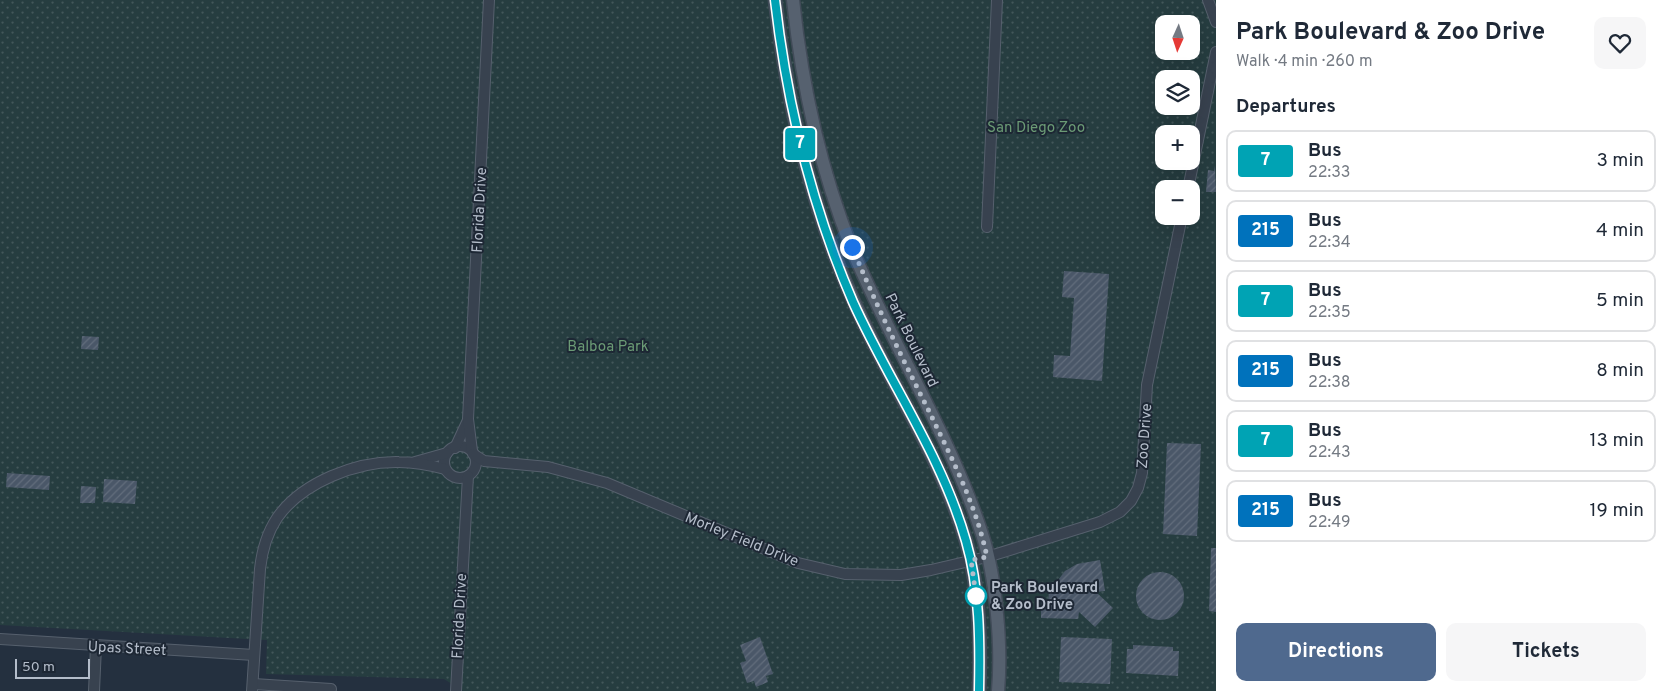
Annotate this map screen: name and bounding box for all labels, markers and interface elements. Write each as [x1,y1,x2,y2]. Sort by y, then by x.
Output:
north arrow [1155,15,1200,60]
map controls [1155,15,1200,225]
button: heart [1594,17,1646,69]
text: Park Boulevard & Zoo Drive [1236,18,1545,48]
text: Walk · 4 min · 260 m [1236,52,1372,72]
button: layers [1155,70,1200,115]
text: Departures [1236,95,1336,119]
park label: San Diego Zoo [987,119,1085,138]
button: + [1155,125,1200,170]
line badge: 7 [784,128,816,160]
text: 7 [795,132,805,155]
text: Bus [1308,139,1342,163]
text: 7 [1261,149,1270,172]
text: 3 min [1596,149,1644,173]
text: 22:33 [1308,163,1350,183]
street label: Florida Drive [469,167,492,253]
button: − [1155,180,1200,225]
text: Bus [1308,209,1342,233]
text: 215 [1251,219,1280,242]
text: 4 min [1596,219,1644,243]
text: 22:34 [1308,233,1351,253]
your location [840,235,865,260]
text: Bus [1308,279,1342,303]
text: 7 [1261,289,1270,312]
text: 5 min [1596,289,1644,313]
street label: Park Boulevard [880,291,942,391]
text: 22:35 [1308,303,1351,323]
park label: Balboa Park [567,338,649,357]
text: Bus [1308,349,1342,373]
text: 215 [1251,359,1280,382]
text: 8 min [1596,359,1644,383]
text: 22:38 [1308,373,1351,393]
street label: Zoo Drive [1134,403,1157,469]
text: Bus [1308,419,1342,443]
text: 7 [1261,429,1270,452]
text: 13 min [1589,429,1644,453]
text: 22:43 [1308,443,1351,463]
text: Bus [1308,489,1342,513]
text: 215 [1251,499,1280,522]
text: 19 min [1589,499,1644,523]
street label: Morley Field Drive [682,509,801,572]
text: 22:49 [1308,513,1350,533]
street label: Florida Drive [449,573,472,659]
place label: Park Boulevard & Zoo Drive [991,579,1098,615]
marker: Park Boulevard & Zoo Drive [965,585,987,607]
button: Directions [1236,623,1436,681]
button: Tickets [1446,623,1646,681]
street label: Upas Street [87,638,167,661]
scale bar [15,656,90,679]
text: 50 m [22,659,55,676]

